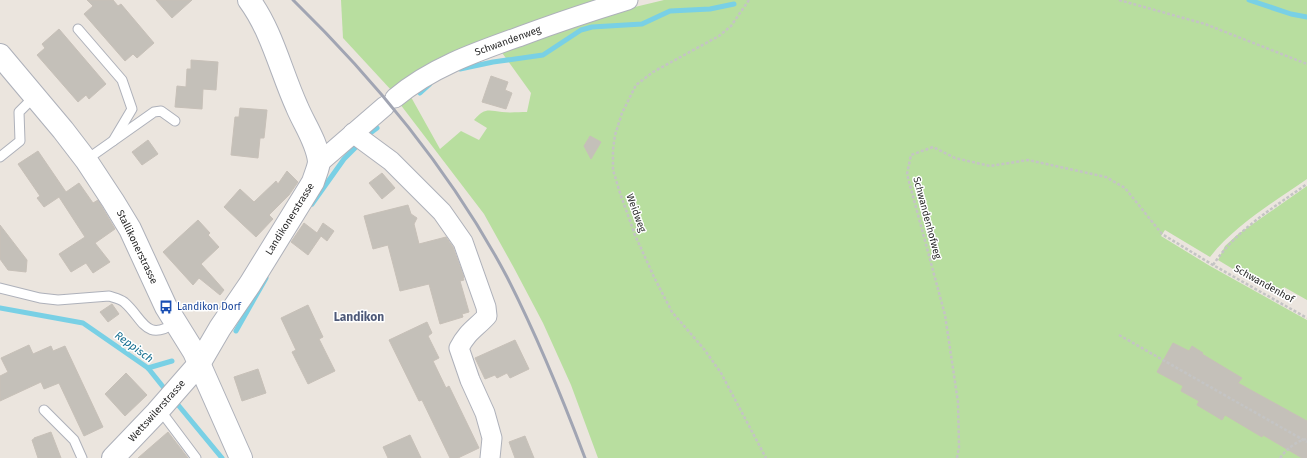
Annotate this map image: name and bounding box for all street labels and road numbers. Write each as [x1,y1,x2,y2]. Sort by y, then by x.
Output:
street label: Schwandenweg [473,23,543,59]
street label: Schwandenhofweg [910,176,944,261]
street label: Landikonerstrasse [263,181,317,257]
street label: Weidweg [623,192,649,235]
street label: Stallikonerstrasse [114,208,160,286]
street label: Schwandenhof [1232,263,1297,306]
street label: Wettswilerstrasse [126,378,188,444]

